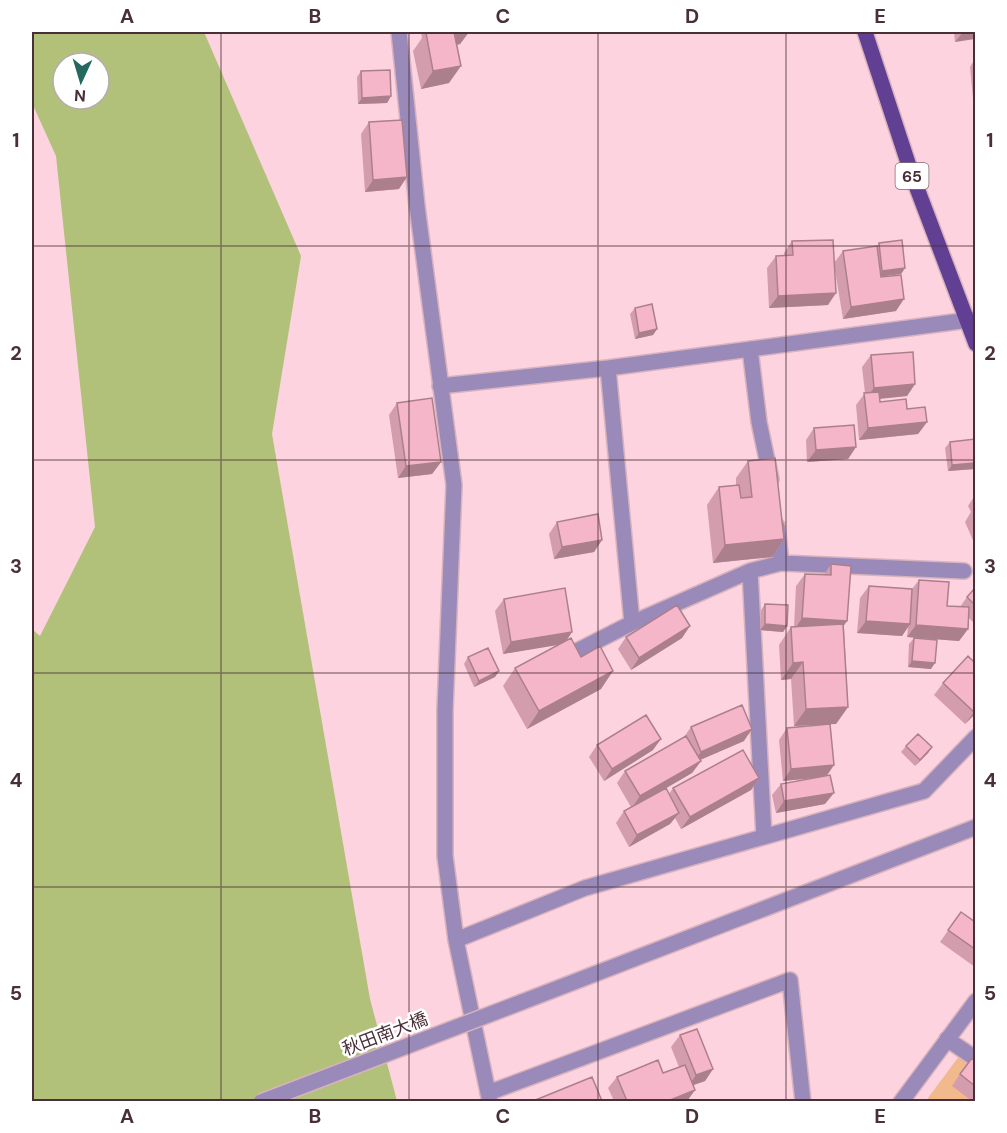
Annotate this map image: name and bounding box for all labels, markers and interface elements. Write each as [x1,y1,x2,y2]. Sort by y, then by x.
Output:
text: A [120,3,134,29]
text: B [309,3,321,29]
text: C [496,3,510,29]
text: D [685,3,699,29]
text: E [874,3,886,29]
north arrow [51,51,111,111]
text: N [73,85,87,106]
text: 1 [12,127,20,153]
text: 1 [986,127,994,153]
road number: 65 [896,163,928,189]
text: 2 [10,340,22,366]
text: 2 [984,340,996,366]
text: 3 [10,553,22,579]
text: 3 [984,553,996,579]
text: 4 [10,767,23,793]
text: 4 [984,767,997,793]
text: 5 [10,980,22,1006]
text: 5 [984,980,996,1006]
street label: 秋田南大橋 [339,1007,431,1061]
text: A [120,1103,134,1129]
text: B [309,1103,321,1129]
text: C [496,1103,510,1129]
text: D [685,1103,699,1129]
text: E [874,1103,886,1129]

